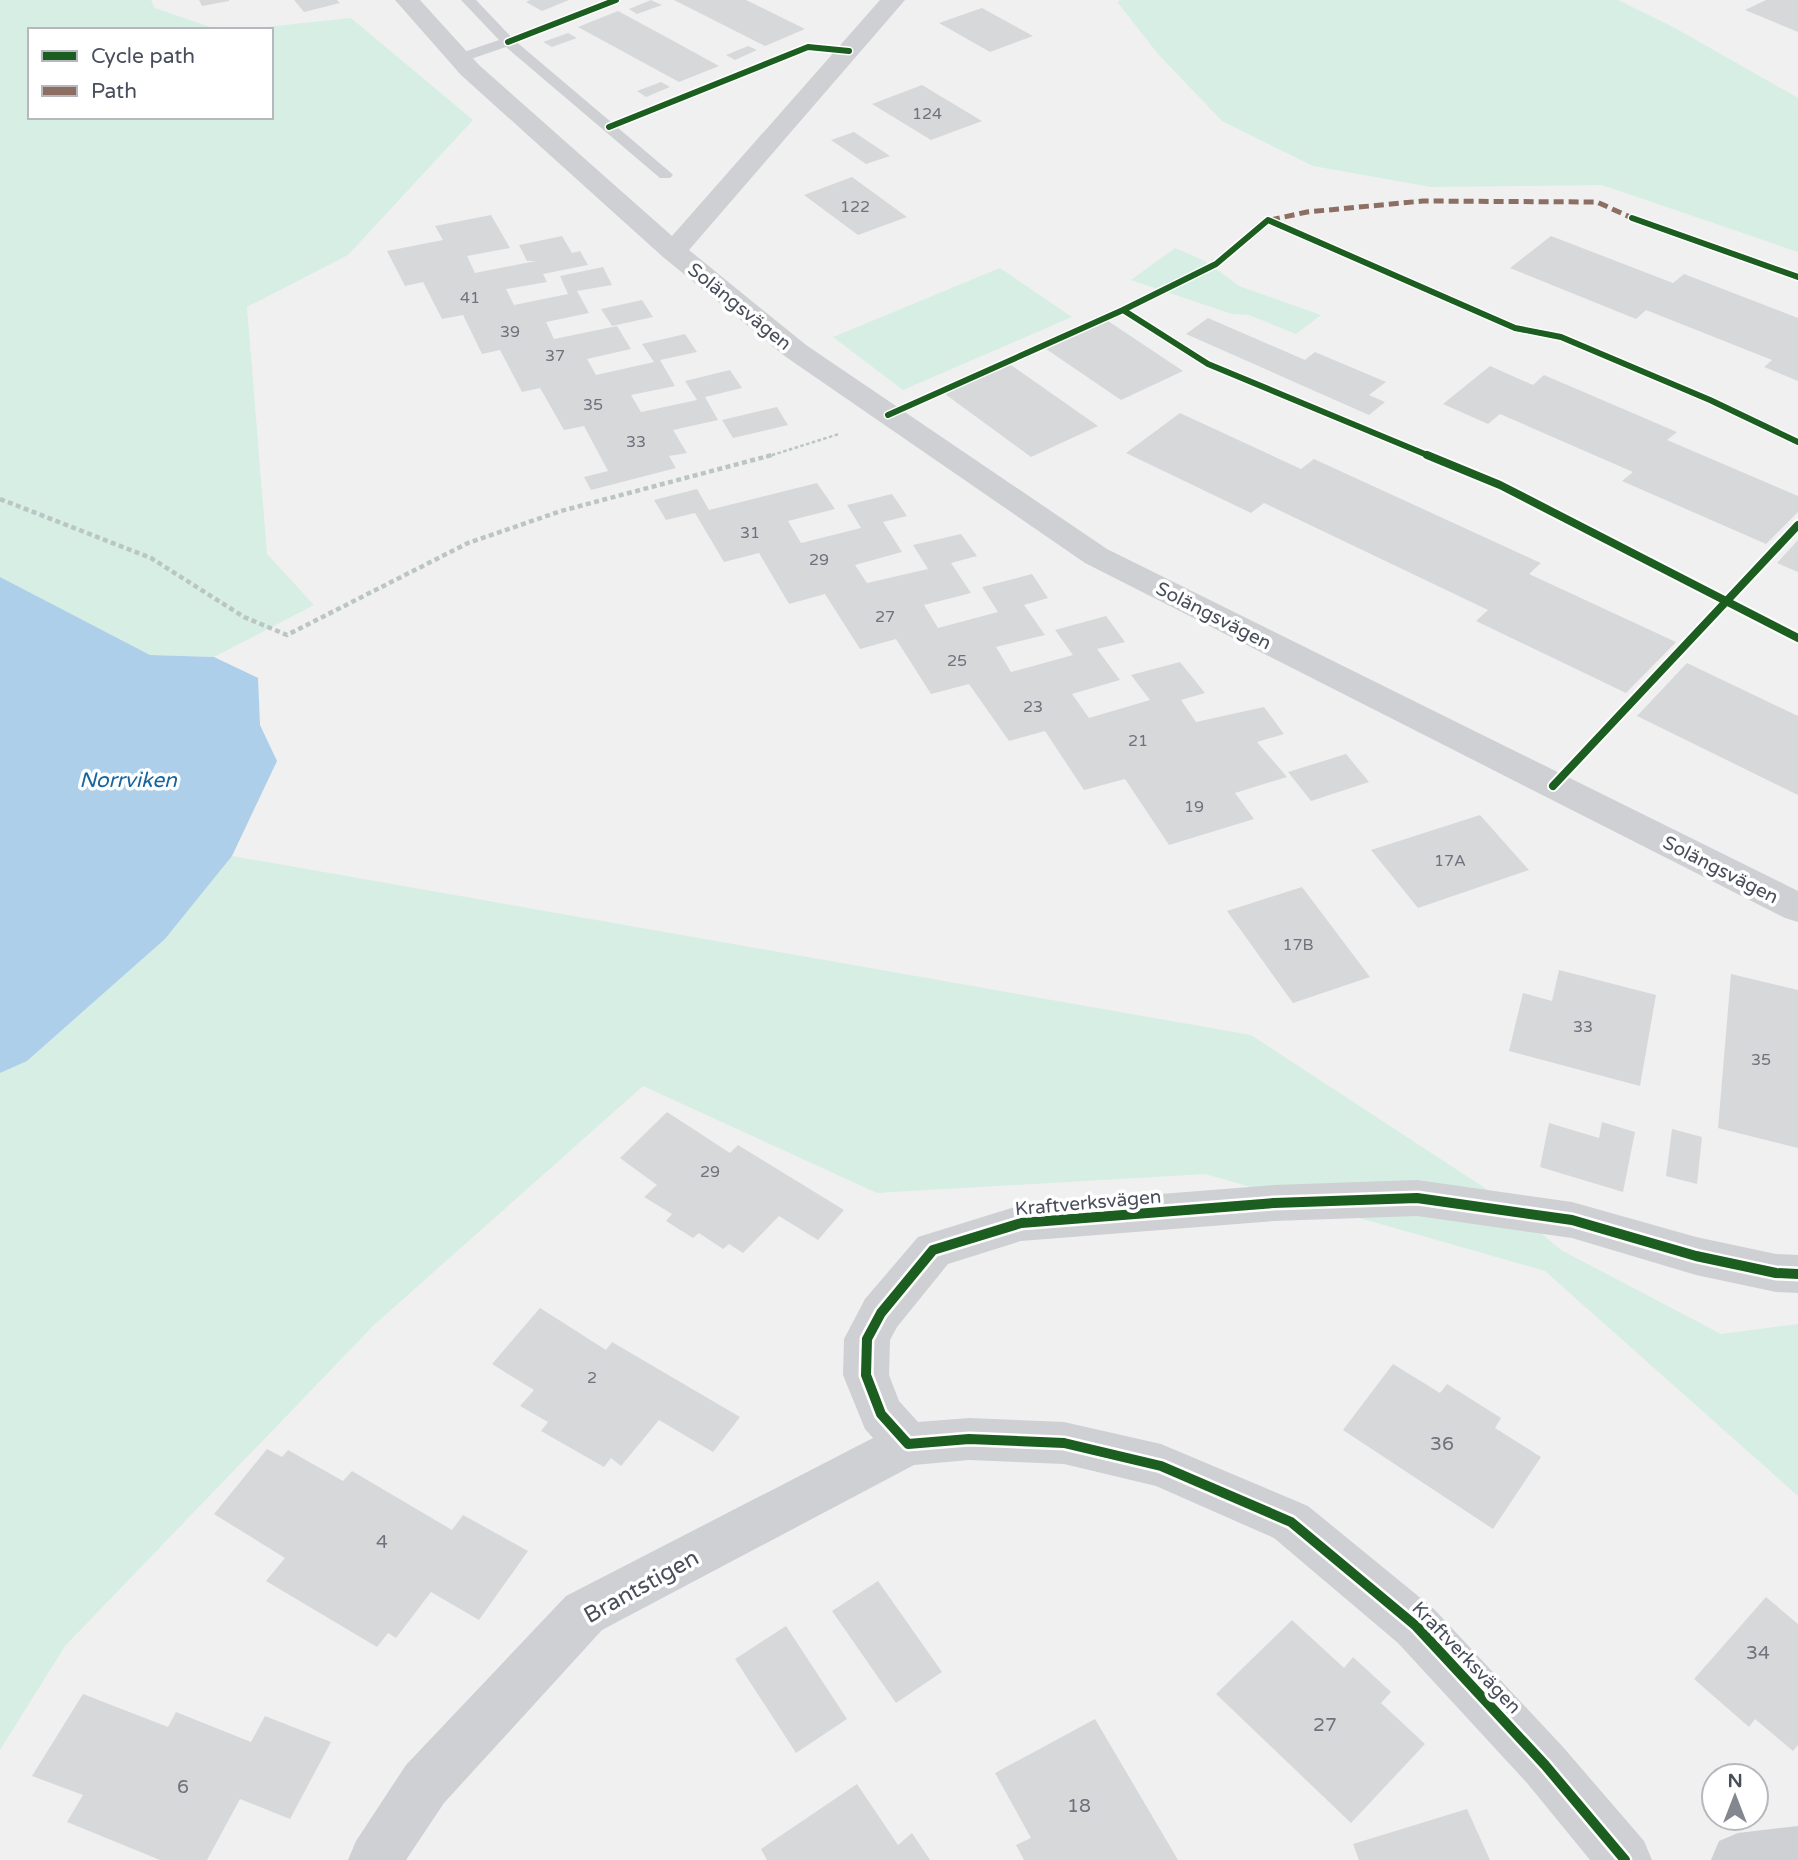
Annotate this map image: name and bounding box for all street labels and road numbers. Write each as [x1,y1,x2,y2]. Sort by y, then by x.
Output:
street label: Solängsvägen [683,259,795,355]
street label: Solängsvägen [1152,577,1275,654]
street label: Solängsvägen [1659,831,1782,908]
street label: Kraftverksvägen [1014,1186,1162,1220]
street label: Brantstigen [579,1544,704,1630]
street label: Kraftverksvägen [1407,1597,1525,1718]

